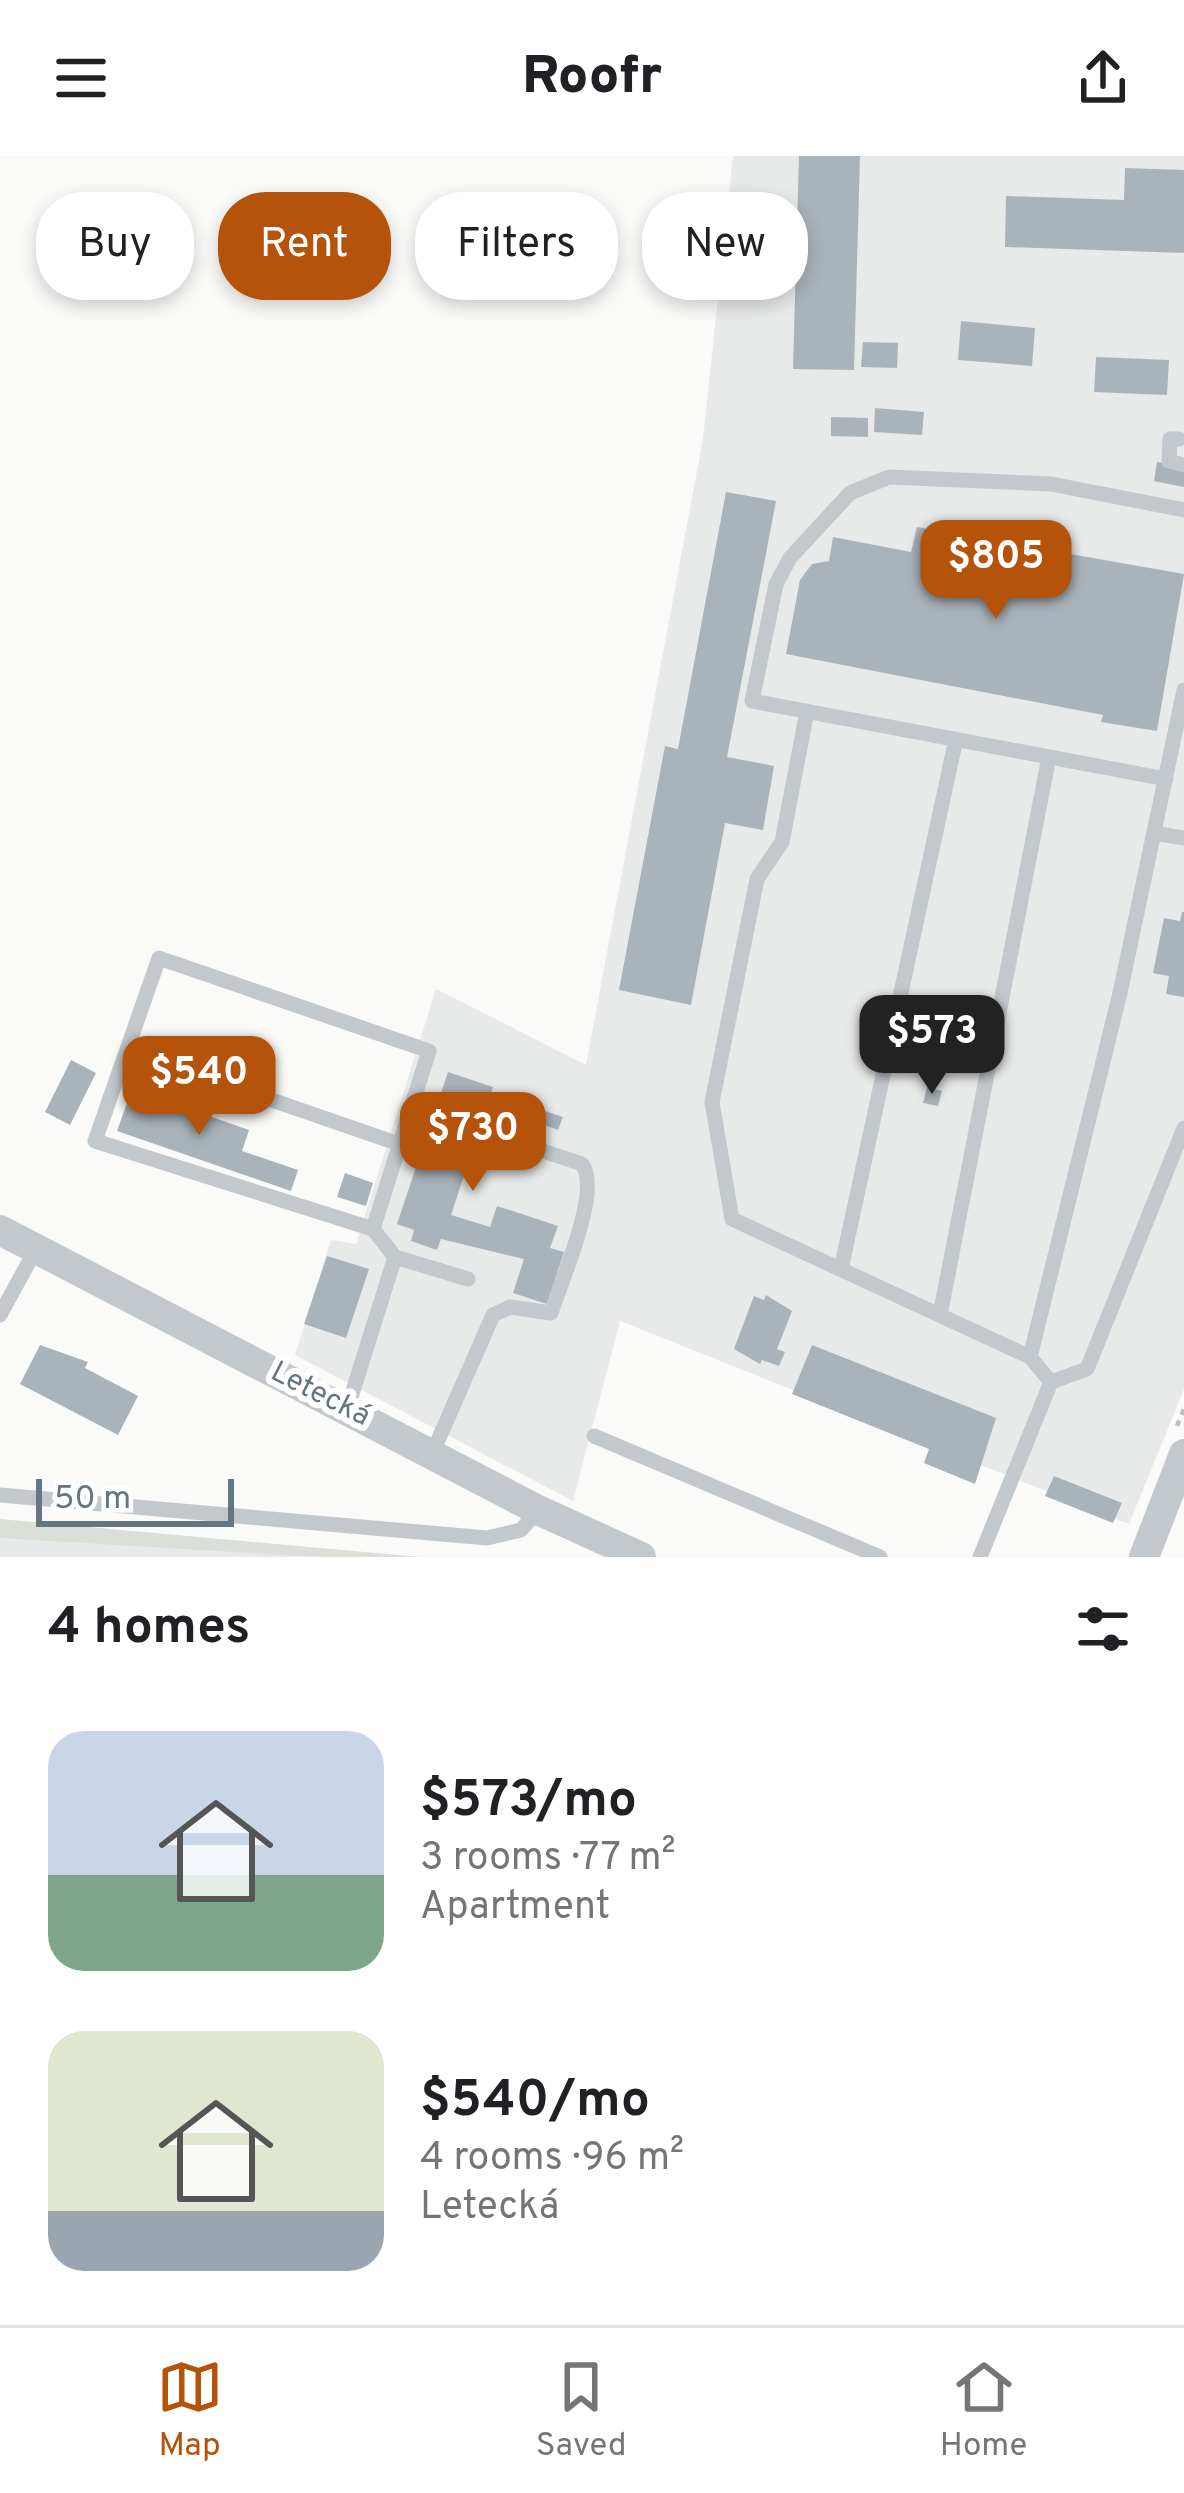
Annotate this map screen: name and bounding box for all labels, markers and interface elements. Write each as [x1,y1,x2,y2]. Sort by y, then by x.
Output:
text: Roofr [522,44,662,113]
icon: menu [48,45,114,111]
icon: share [1070,45,1136,111]
chip: Buy [36,192,194,300]
chip: Rent [218,192,391,300]
chip: Filters [415,192,618,300]
chip: New [642,192,808,300]
pin: $805 [925,520,1067,622]
text: $805 [948,534,1044,583]
pin: $573 [861,995,1003,1097]
text: $573 [886,1009,978,1058]
pin: $540 [128,1036,270,1138]
text: $540 [150,1050,248,1099]
pin: $730 [402,1092,544,1194]
text: $730 [427,1106,519,1155]
street label: Letecká [264,1354,376,1436]
scale bar [36,1473,234,1526]
text: 50 m [54,1479,131,1521]
icon: filters [1070,1596,1136,1662]
text: 4 homes [48,1597,250,1662]
text: $573/mo [420,1770,637,1835]
icon: home [144,1779,288,1923]
text: 3 rooms · 77 m² [420,1835,676,1884]
text: Apartment [420,1884,610,1933]
text: $540/mo [420,2070,650,2135]
icon: home [144,2079,288,2223]
text: 4 rooms · 96 m² [420,2135,684,2184]
text: Letecká [420,2184,559,2233]
tab: Map [157,2354,223,2468]
tab: Saved [536,2354,627,2468]
tab: Home [940,2354,1027,2468]

